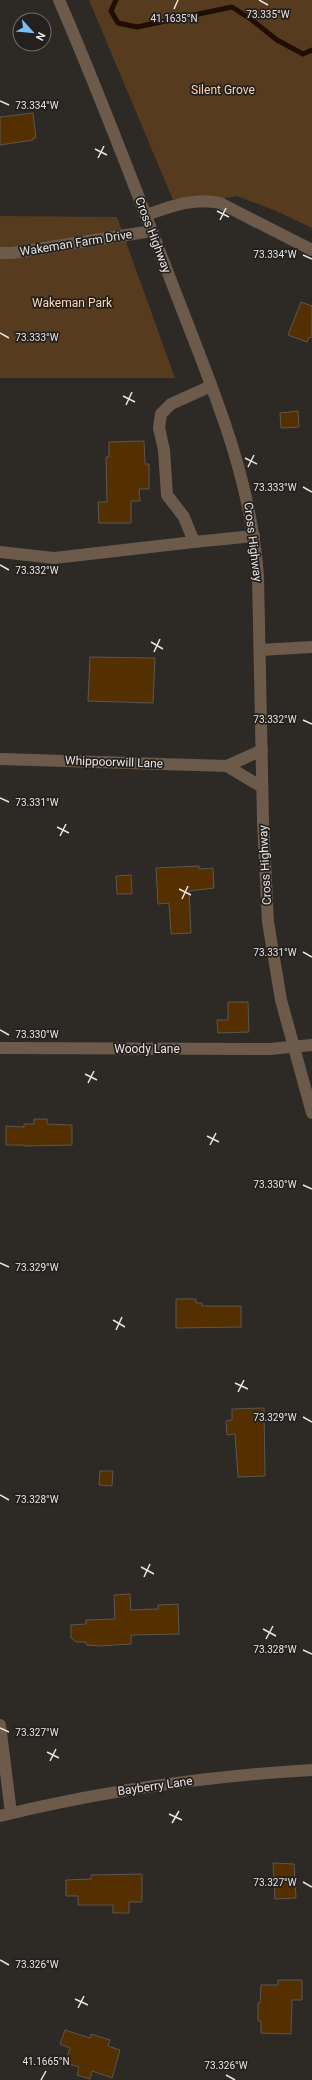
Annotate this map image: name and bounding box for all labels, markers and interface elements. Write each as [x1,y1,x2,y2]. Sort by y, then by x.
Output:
text: 73.335°W [246,9,290,20]
north arrow [12,12,52,52]
text: 41.1635°N [150,13,198,24]
text: N [33,30,48,43]
park label: Silent Grove [191,83,255,97]
text: 73.334°W [15,100,59,111]
street label: Cross Highway [132,195,174,275]
street label: Wakeman Farm Drive [19,227,133,259]
text: 73.334°W [253,249,297,260]
park label: Wakeman Park [32,296,113,310]
text: 73.333°W [15,332,59,343]
text: 73.333°W [253,482,297,493]
street label: Cross Highway [241,501,265,583]
text: 73.332°W [15,565,59,576]
text: 73.332°W [253,714,297,725]
street label: Whippoorwill Lane [65,753,163,771]
text: 73.331°W [15,797,59,808]
street label: Cross Highway [256,824,274,905]
text: 73.331°W [253,947,297,958]
text: 73.330°W [15,1029,59,1040]
street label: Woody Lane [114,1042,180,1056]
text: 73.330°W [253,1179,297,1190]
text: 73.329°W [15,1262,59,1273]
text: 73.329°W [253,1412,297,1423]
text: 73.328°W [15,1494,59,1505]
text: 73.328°W [253,1644,297,1655]
text: 73.327°W [15,1727,59,1738]
street label: Bayberry Lane [117,1774,193,1798]
text: 73.327°W [253,1877,297,1888]
text: 73.326°W [15,1959,59,1970]
text: 41.1665°N [22,2056,70,2067]
text: 73.326°W [204,2060,248,2071]

